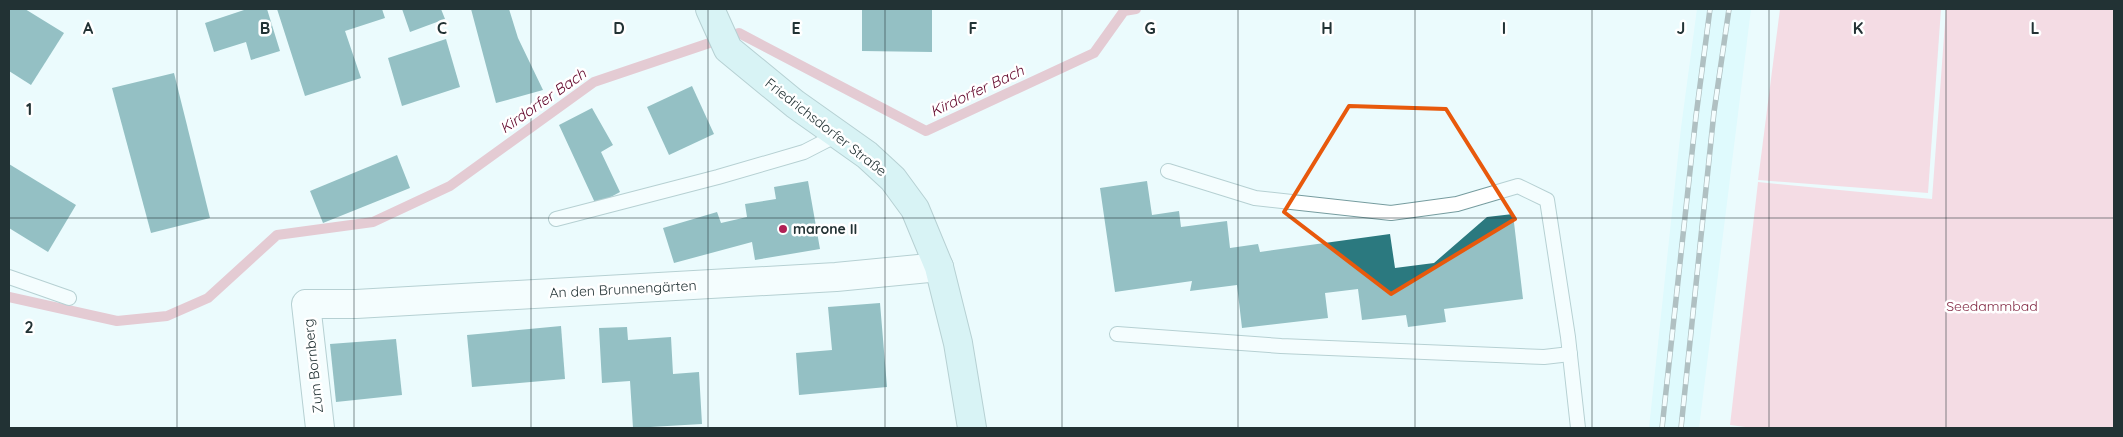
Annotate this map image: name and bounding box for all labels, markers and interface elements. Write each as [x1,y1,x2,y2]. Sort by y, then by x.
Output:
text: A [83,18,94,38]
text: B [260,18,270,38]
text: C [437,18,447,38]
text: D [613,18,625,38]
text: E [791,18,801,38]
text: F [969,18,978,38]
text: G [1144,18,1156,38]
text: H [1321,18,1333,38]
text: I [1502,18,1506,38]
text: J [1677,18,1685,38]
text: K [1853,18,1863,38]
text: L [2031,18,2040,38]
water label: Kirdorfer Bach [927,60,1027,121]
water label: Kirdorfer Bach [496,64,590,137]
street label: Friedrichsdorfer Straße [762,74,890,180]
text: 1 [26,99,32,119]
place label: marone II [793,220,857,238]
marker: marone II [777,223,789,235]
street label: An den Brunnengärten [549,276,697,302]
park label: Seedammbad [1946,297,2038,315]
text: 2 [24,317,34,337]
street label: Zum Bornberg [299,318,327,414]

